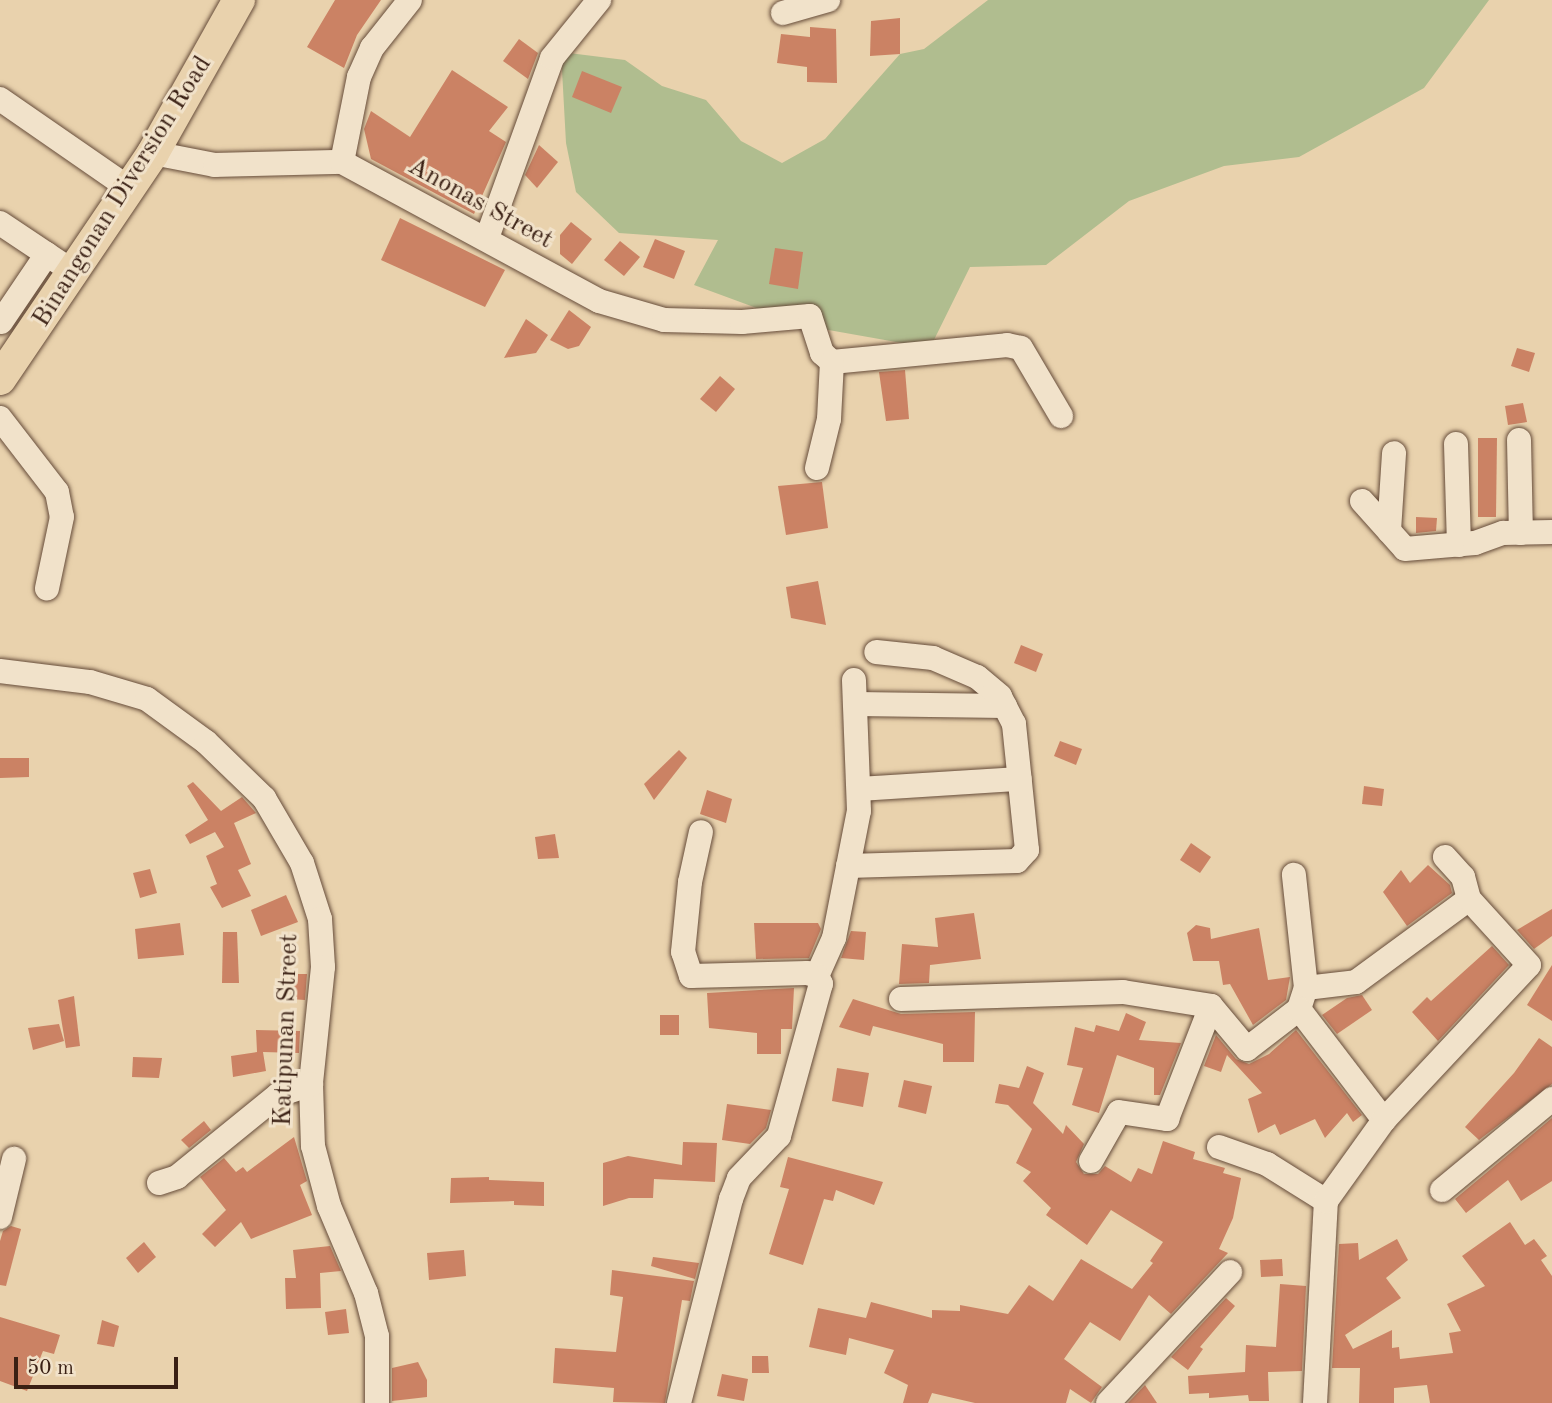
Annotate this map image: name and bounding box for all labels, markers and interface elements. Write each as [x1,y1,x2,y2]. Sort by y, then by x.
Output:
street label: Binangonan Diversion Road [27,51,219,333]
street label: Anonas Street [402,151,558,257]
street label: Katipunan Street [268,933,306,1127]
scale bar [18,1344,182,1388]
text: 50 m [27,1358,74,1379]

